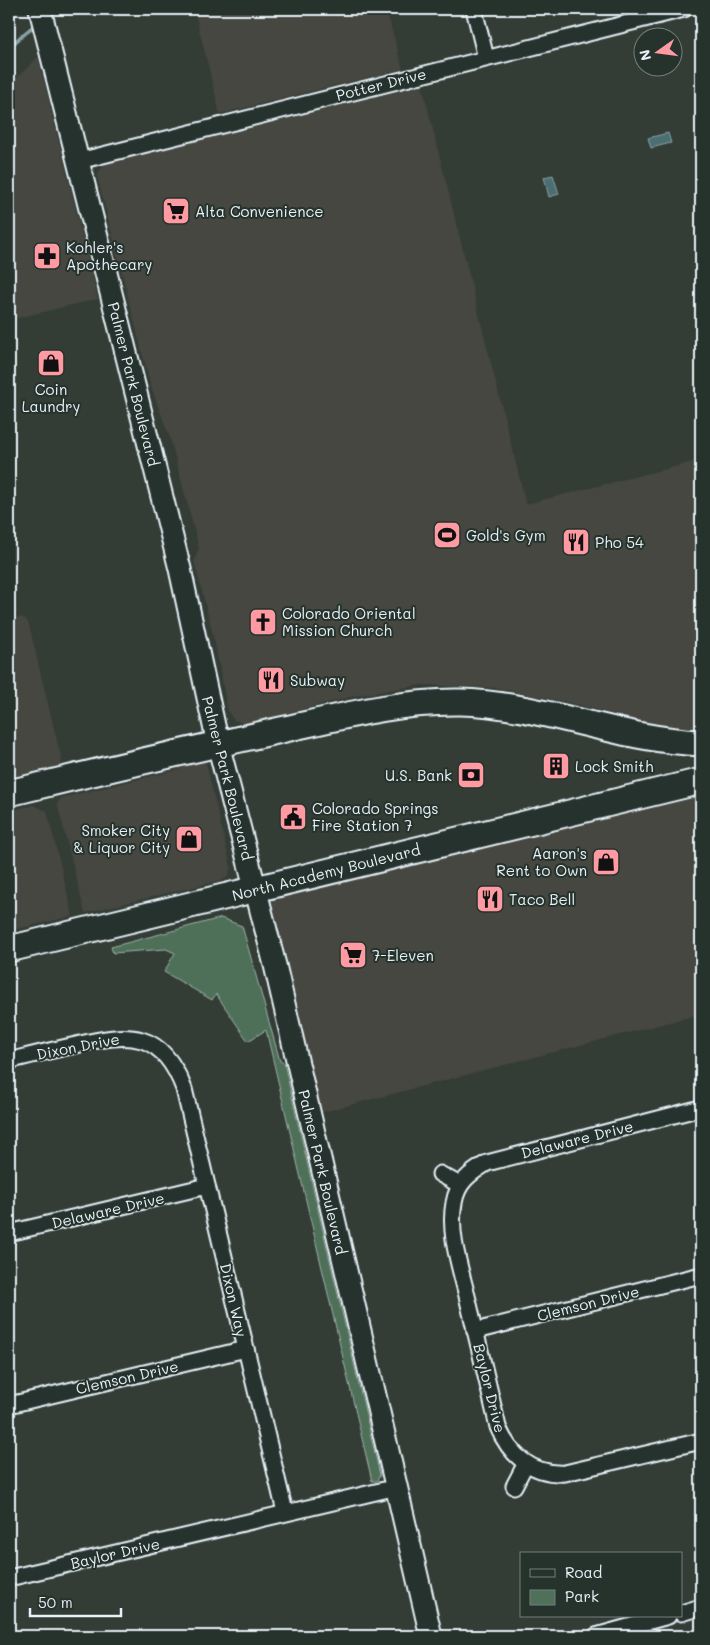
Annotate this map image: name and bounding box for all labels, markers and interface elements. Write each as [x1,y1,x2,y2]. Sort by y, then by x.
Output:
north arrow [632,28,682,78]
text: N [634,48,655,63]
street label: Potter Drive [334,63,428,105]
supermarket icon: Alta Convenience [161,196,191,226]
place label: Alta Convenience [195,201,324,221]
place label: Kohler's Apothecary [66,237,153,274]
pharmacy icon: Kohler's Apothecary [32,241,62,271]
street label: Palmer Park Boulevard [104,300,164,468]
shop icon: Coin Laundry [36,348,66,378]
place label: Coin Laundry [22,379,80,416]
sports icon: Gold's Gym [432,520,462,550]
place label: Gold's Gym [466,525,546,545]
restaurant icon: Pho 54 [561,527,591,557]
place label: Pho 54 [595,532,644,552]
place label: Colorado Oriental Mission Church [282,603,416,640]
church icon: Colorado Oriental Mission Church [248,607,278,637]
restaurant icon: Subway [256,665,286,695]
place label: Subway [290,670,345,690]
street label: Palmer Park Boulevard [198,694,258,862]
building icon: Lock Smith [541,751,571,781]
place label: Lock Smith [575,756,653,776]
bank icon: U.S. Bank [456,760,486,790]
place label: U.S. Bank [385,765,452,785]
place label: Colorado Springs Fire Station 7 [312,798,438,835]
public building icon: Colorado Springs Fire Station 7 [278,802,308,832]
place label: Smoker City & Liquor City [73,820,170,857]
shop icon: Smoker City & Liquor City [174,824,204,854]
street label: North Academy Boulevard [230,839,422,905]
place label: Aaron's Rent to Own [496,843,587,880]
shop icon: Aaron's Rent to Own [591,847,621,877]
restaurant icon: Taco Bell [475,884,505,914]
place label: Taco Bell [509,889,575,909]
supermarket icon: 7-Eleven [338,940,368,970]
place label: 7-Eleven [372,945,434,965]
street label: Dixon Drive [35,1028,121,1064]
street label: Palmer Park Boulevard [294,1088,352,1256]
street label: Delaware Drive [519,1115,635,1163]
street label: Delaware Drive [50,1187,166,1233]
street label: Dixon Way [216,1261,252,1339]
street label: Clemson Drive [535,1281,641,1325]
street label: Baylor Drive [469,1341,511,1435]
street label: Clemson Drive [74,1355,180,1399]
street label: Baylor Drive [68,1533,162,1573]
legend [520,1552,682,1618]
text: Road [565,1562,602,1582]
scale bar [30,1585,121,1617]
text: Park [565,1586,599,1606]
text: 50 m [38,1592,73,1612]

